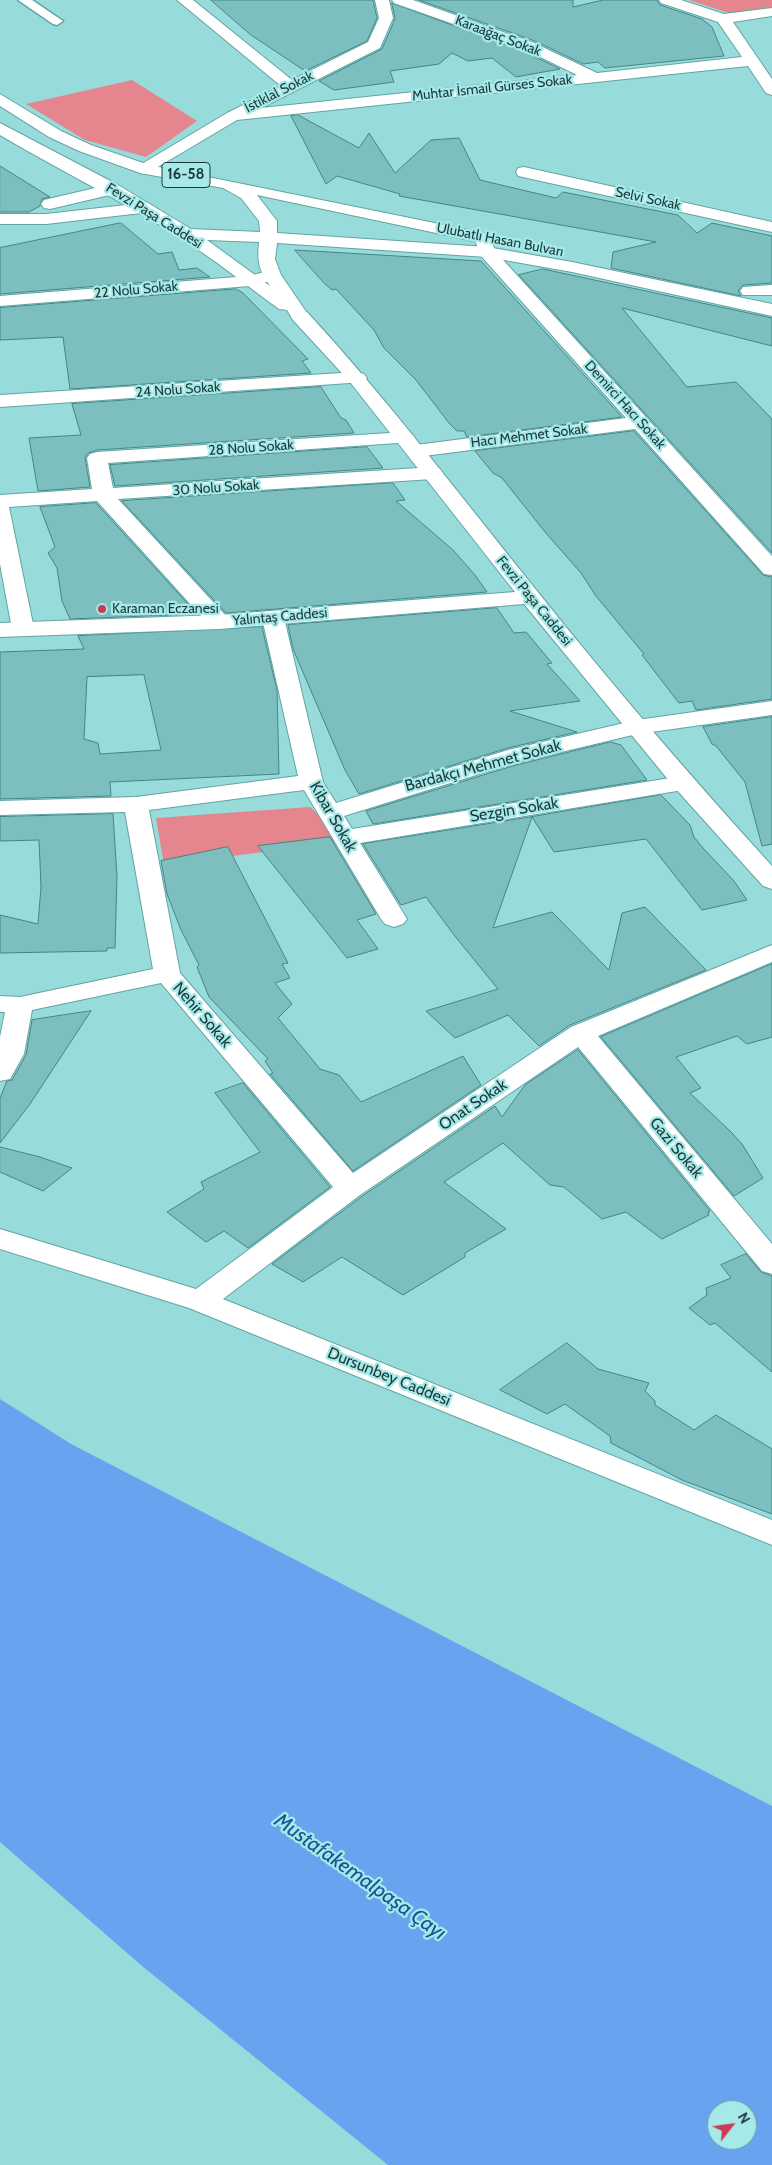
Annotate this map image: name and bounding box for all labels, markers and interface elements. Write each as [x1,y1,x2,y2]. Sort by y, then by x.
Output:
street label: Karaağaç Sokak [453,12,543,60]
street label: İstiklal Sokak [242,68,316,116]
street label: Muhtar İsmail Gürses Sokak [411,71,573,105]
road number: 16-58 [162,162,210,188]
street label: Fevzi Paşa Caddesi [103,180,205,252]
street label: Selvi Sokak [614,184,682,214]
street label: Ulubatlı Hasan Bulvarı [435,219,565,261]
street label: 22 Nolu Sokak [93,278,179,302]
street label: Demirci Hacı Sokak [581,357,669,453]
street label: 24 Nolu Sokak [135,379,221,401]
street label: Hacı Mehmet Sokak [470,421,588,451]
street label: 28 Nolu Sokak [208,437,294,459]
street label: 30 Nolu Sokak [172,477,260,499]
street label: Fevzi Paşa Caddesi [493,553,575,649]
place label: Karaman Eczanesi [112,601,219,617]
marker: Karaman Eczanesi [96,603,108,615]
street label: Yalıntaş Caddesi [232,604,328,630]
street label: Bardakçı Mehmet Sokak [403,736,563,796]
street label: Kibar Sokak [305,778,361,856]
street label: Sezgin Sokak [468,794,560,826]
street label: Nehir Sokak [169,979,235,1051]
street label: Onat Sokak [435,1075,511,1135]
street label: Gazi Sokak [645,1114,707,1182]
street label: Dursunbey Caddesi [325,1344,453,1410]
water label: Mustafakemalpaşa Çayı [269,1808,451,1946]
north arrow [707,2100,757,2150]
text: N [734,2109,754,2127]

